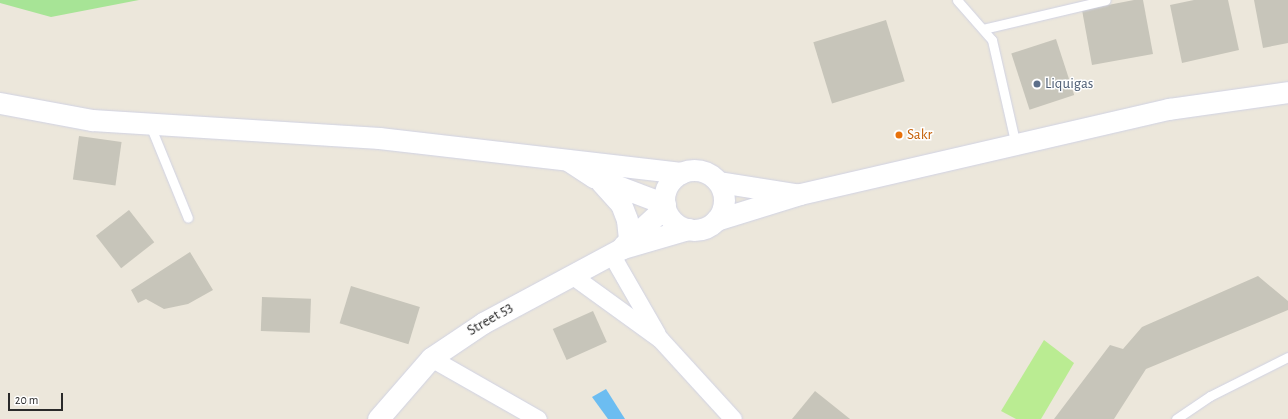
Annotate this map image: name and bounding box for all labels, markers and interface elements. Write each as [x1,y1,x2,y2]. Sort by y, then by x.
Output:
place label: Liquigas [1045,75,1093,93]
marker: Liquigas [1032,79,1042,89]
place label: Sakr [907,126,932,144]
marker: Sakr [894,130,904,140]
street label: Street 53 [464,298,516,340]
scale bar [10,385,65,411]
text: 20 m [15,394,38,406]

